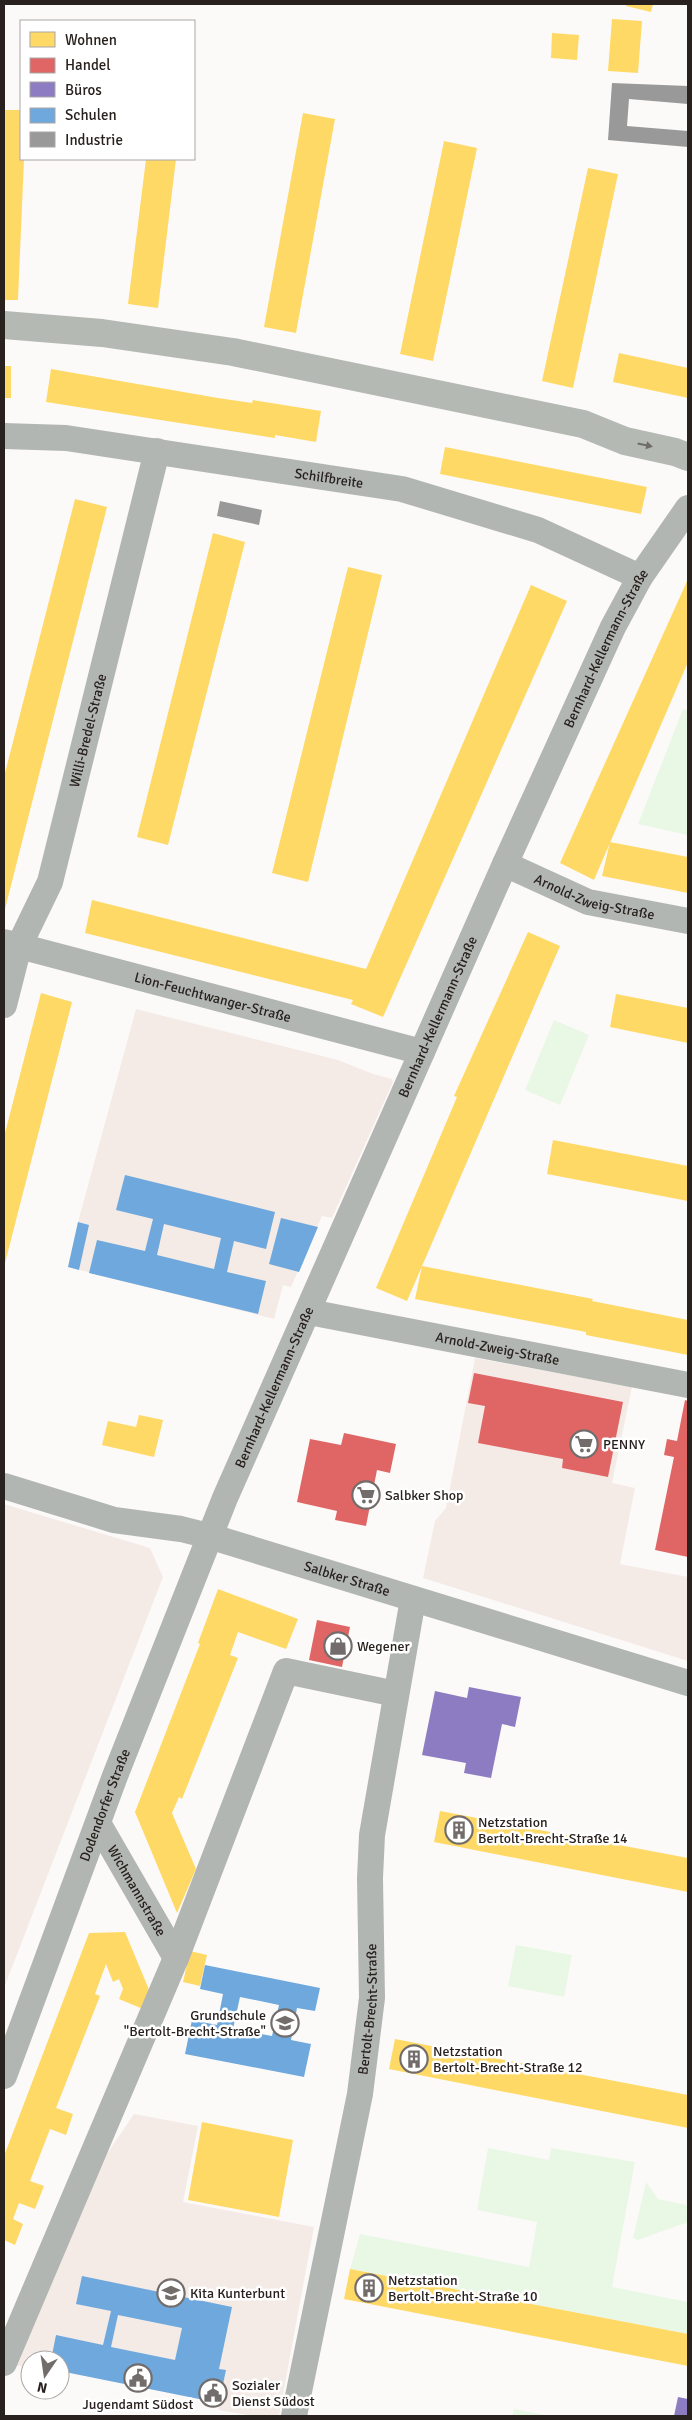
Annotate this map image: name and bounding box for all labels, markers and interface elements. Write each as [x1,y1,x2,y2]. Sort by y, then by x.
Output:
legend [20,20,195,160]
text: Wohnen [65,31,117,49]
text: Handel [65,56,111,74]
text: Büros [65,81,102,99]
text: Schulen [65,106,117,124]
text: Industrie [65,131,123,149]
one-way arrow [638,442,654,450]
street label: Schilfbreite [293,465,364,492]
street label: Bernhard-Kellermann-Straße [560,566,652,731]
street label: Willi-Bredel-Straße [66,672,110,789]
street label: Arnold-Zweig-Straße [531,870,656,923]
street label: Bernhard-Kellermann-Straße [395,934,481,1100]
street label: Lion-Feuchtwanger-Straße [133,969,293,1026]
street label: Bernhard-Kellermann-Straße [231,1304,317,1471]
street label: Arnold-Zweig-Straße [434,1329,561,1369]
supermarket icon: PENNY [569,1429,599,1459]
place label: PENNY [603,1436,645,1453]
supermarket icon: Salbker Shop [351,1480,381,1510]
place label: Salbker Shop [385,1487,463,1504]
street label: Salbker Straße [302,1558,392,1600]
shop icon: Wegener [323,1631,353,1661]
place label: Wegener [357,1638,410,1655]
street label: Dodendorfer Straße [76,1746,134,1864]
place label: Netzstation Bertolt-Brecht-Straße 14 [478,1814,628,1847]
building icon: Netzstation Bertolt-Brecht-Straße 14 [444,1815,474,1845]
street label: Wichmannstraße [104,1842,170,1939]
street label: Bertolt-Brecht-Straße [354,1944,381,2076]
place label: Grundschule "Bertolt-Brecht-Straße" [124,2007,266,2040]
school or university icon: Grundschule "Bertolt-Brecht-Straße" [270,2008,300,2038]
place label: Netzstation Bertolt-Brecht-Straße 12 [433,2043,583,2076]
building icon: Netzstation Bertolt-Brecht-Straße 12 [399,2044,429,2074]
place label: Netzstation Bertolt-Brecht-Straße 10 [388,2272,538,2305]
building icon: Netzstation Bertolt-Brecht-Straße 10 [354,2273,384,2303]
school or university icon: Kita Kunterbunt [156,2278,186,2308]
place label: Kita Kunterbunt [190,2285,285,2302]
north arrow [20,2350,70,2400]
public building icon: Jugendamt Südost [123,2363,153,2393]
place label: Sozialer Dienst Südost [232,2377,315,2410]
text: N [36,2378,49,2397]
public building icon: Sozialer Dienst Südost [198,2378,228,2408]
place label: Jugendamt Südost [83,2396,193,2413]

